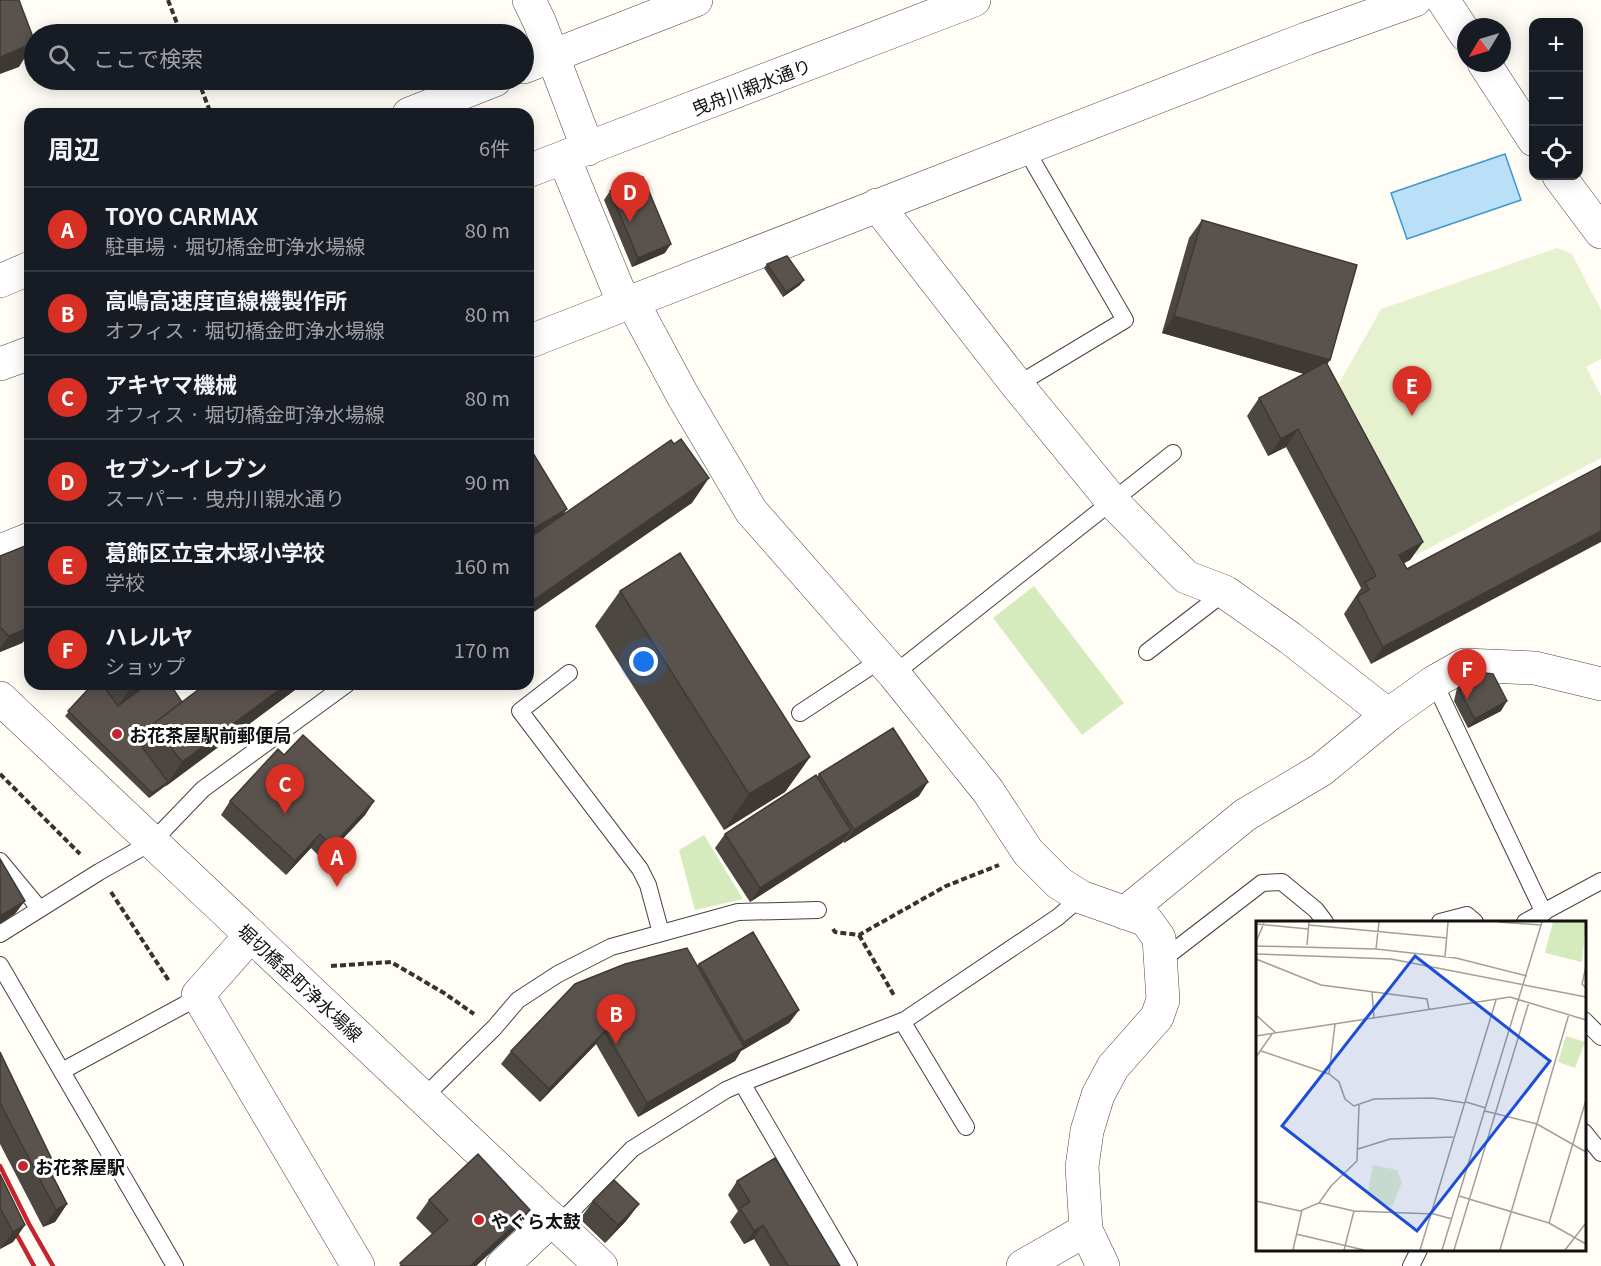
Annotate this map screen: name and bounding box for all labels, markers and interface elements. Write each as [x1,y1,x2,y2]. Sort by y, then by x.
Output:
north arrow [1457,18,1511,72]
map controls [1529,18,1583,180]
button: + [1529,18,1583,72]
search box [24,24,534,90]
icon: search [45,41,78,74]
text: ここで検索 [93,41,203,73]
street label: 曳舟川親水通り [688,51,814,121]
button: − [1529,72,1583,126]
button: locate [1529,126,1583,180]
text: 周辺 [48,129,100,166]
text: 6件 [479,133,510,162]
pin: D [610,172,650,222]
text: TOYO CARMAX [105,199,258,231]
text: A [61,215,74,244]
text: 80 m [465,215,510,244]
text: 駐車場 · 堀切橋金町浄水場線 [105,231,365,260]
text: 高嶋高速度直線機製作所 [105,283,347,315]
text: B [61,299,74,328]
text: 80 m [465,299,510,328]
text: オフィス · 堀切橋金町浄水場線 [105,315,385,344]
pin: E [1392,366,1432,416]
text: アキヤマ機械 [105,367,237,399]
text: C [61,383,74,412]
text: 80 m [465,383,510,412]
text: オフィス · 堀切橋金町浄水場線 [105,399,385,428]
text: セブン-イレブン [105,451,267,483]
text: D [60,467,75,496]
text: 90 m [465,467,510,496]
text: スーパー · 曳舟川親水通り [105,483,345,512]
text: 葛飾区立宝木塚小学校 [105,535,325,567]
text: E [61,551,74,580]
text: 160 m [454,551,510,580]
text: 学校 [105,567,145,596]
text: ハレルヤ [105,619,193,651]
text: F [62,635,73,664]
text: 170 m [454,635,510,664]
your location [629,647,658,676]
pin: F [1448,650,1486,699]
text: ショップ [105,651,185,680]
place label: お花茶屋駅前郵便局 [129,721,291,747]
marker: お花茶屋駅前郵便局 [110,727,124,741]
pin: C [266,764,304,814]
pin: A [318,838,356,887]
street label: 堀切橋金町浄水場線 [233,917,369,1047]
inset map [1256,921,1586,1251]
pin: B [596,994,636,1044]
place label: お花茶屋駅 [35,1153,125,1179]
marker: お花茶屋駅 [16,1159,30,1173]
place label: やぐら太鼓 [491,1207,581,1233]
marker: やぐら太鼓 [472,1213,486,1227]

